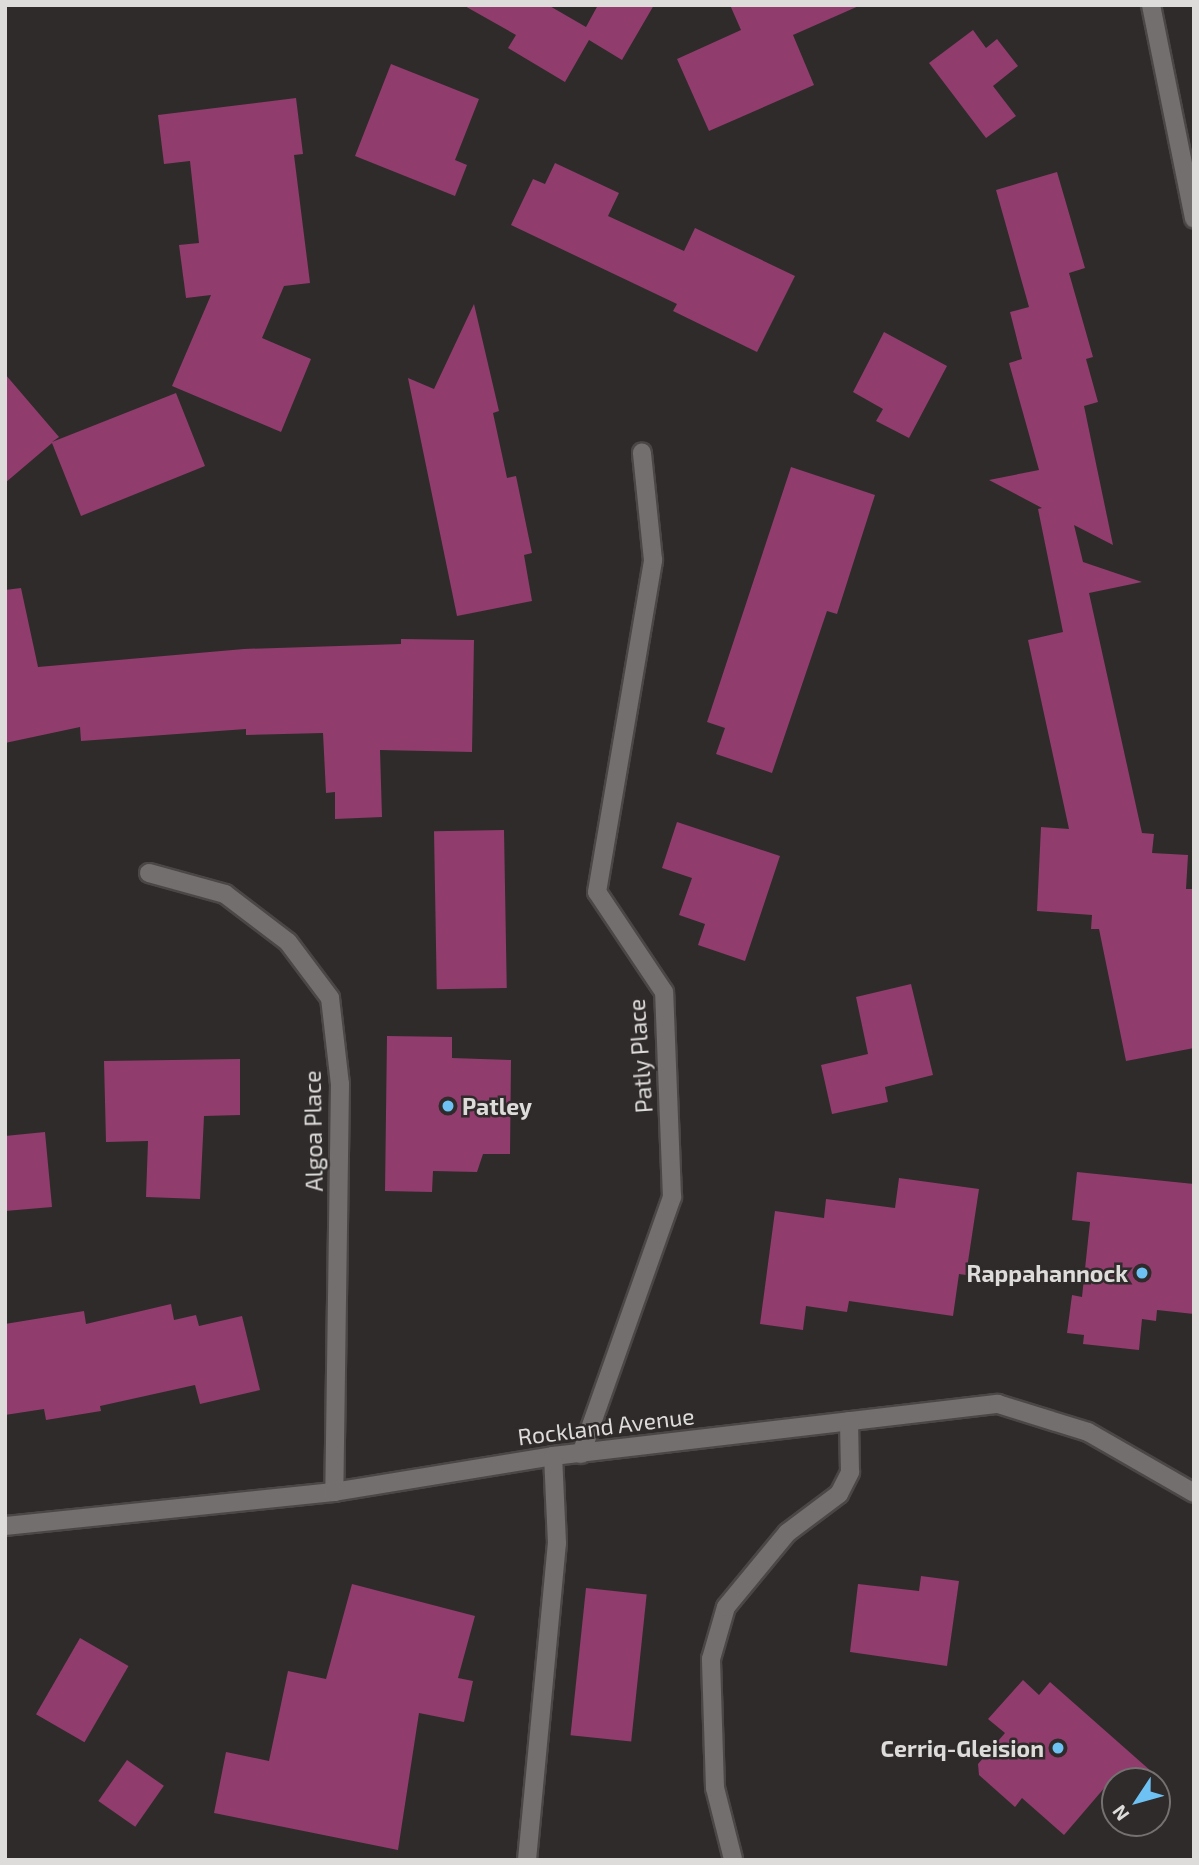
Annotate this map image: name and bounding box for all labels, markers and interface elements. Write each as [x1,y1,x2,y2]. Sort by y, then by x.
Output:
street label: Patly Place [622,998,658,1114]
street label: Algoa Place [298,1070,328,1192]
place label: Patley [462,1092,532,1120]
marker: Patley [440,1098,456,1114]
place label: Rappahannock [967,1259,1128,1287]
marker: Rappahannock [1134,1265,1150,1281]
street label: Rockland Avenue [516,1401,696,1451]
place label: Cerriq-Gleision [881,1734,1044,1762]
marker: Cerriq-Gleision [1050,1740,1066,1756]
north arrow [1101,1767,1171,1837]
text: N [1107,1801,1134,1826]

